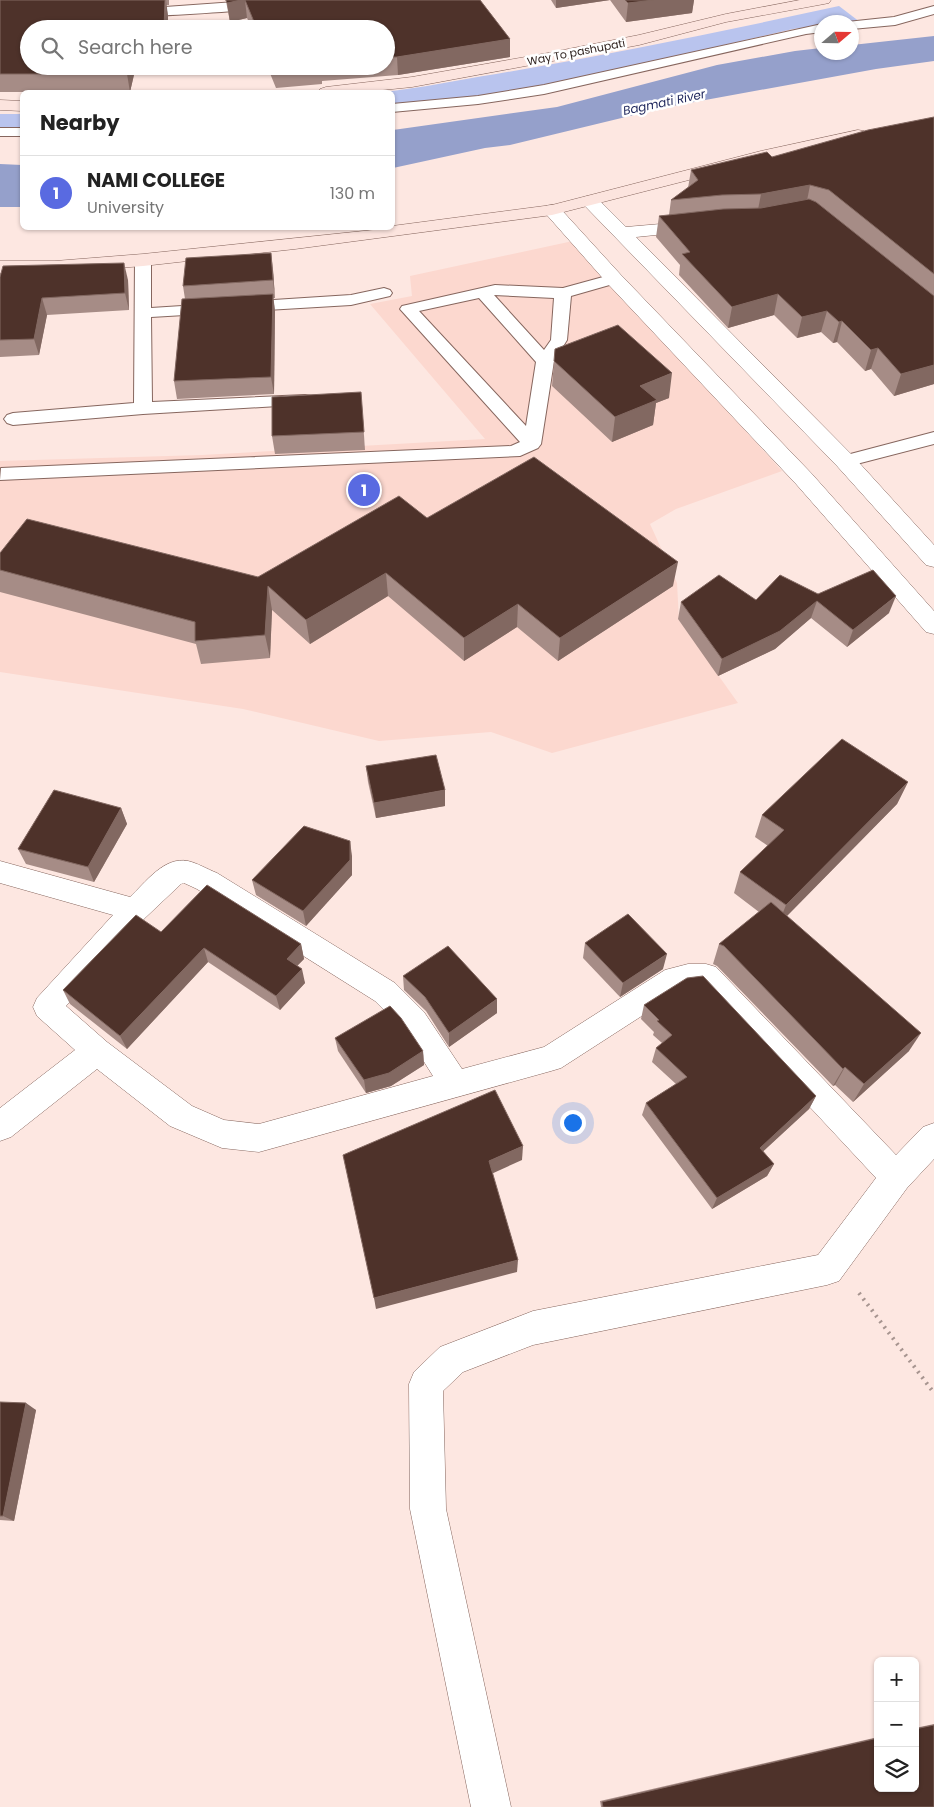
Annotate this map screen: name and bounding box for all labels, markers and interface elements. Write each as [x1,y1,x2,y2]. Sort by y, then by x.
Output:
north arrow [814,15,859,60]
search box [20,20,395,75]
icon: search [38,34,66,62]
text: Search here [78,34,192,61]
street label: Way To pashupati [526,35,627,69]
water label: Bagmati River [621,85,707,119]
text: Nearby [40,108,120,137]
text: NAMI COLLEGE [87,167,225,194]
text: 1 [53,182,59,205]
text: 130 m [330,182,375,205]
text: University [87,196,164,219]
pin: 1 [348,471,380,509]
your location [560,1110,586,1136]
map controls [874,1657,919,1792]
button: + [874,1657,919,1702]
button: − [874,1702,919,1747]
button: layers [874,1747,919,1792]

